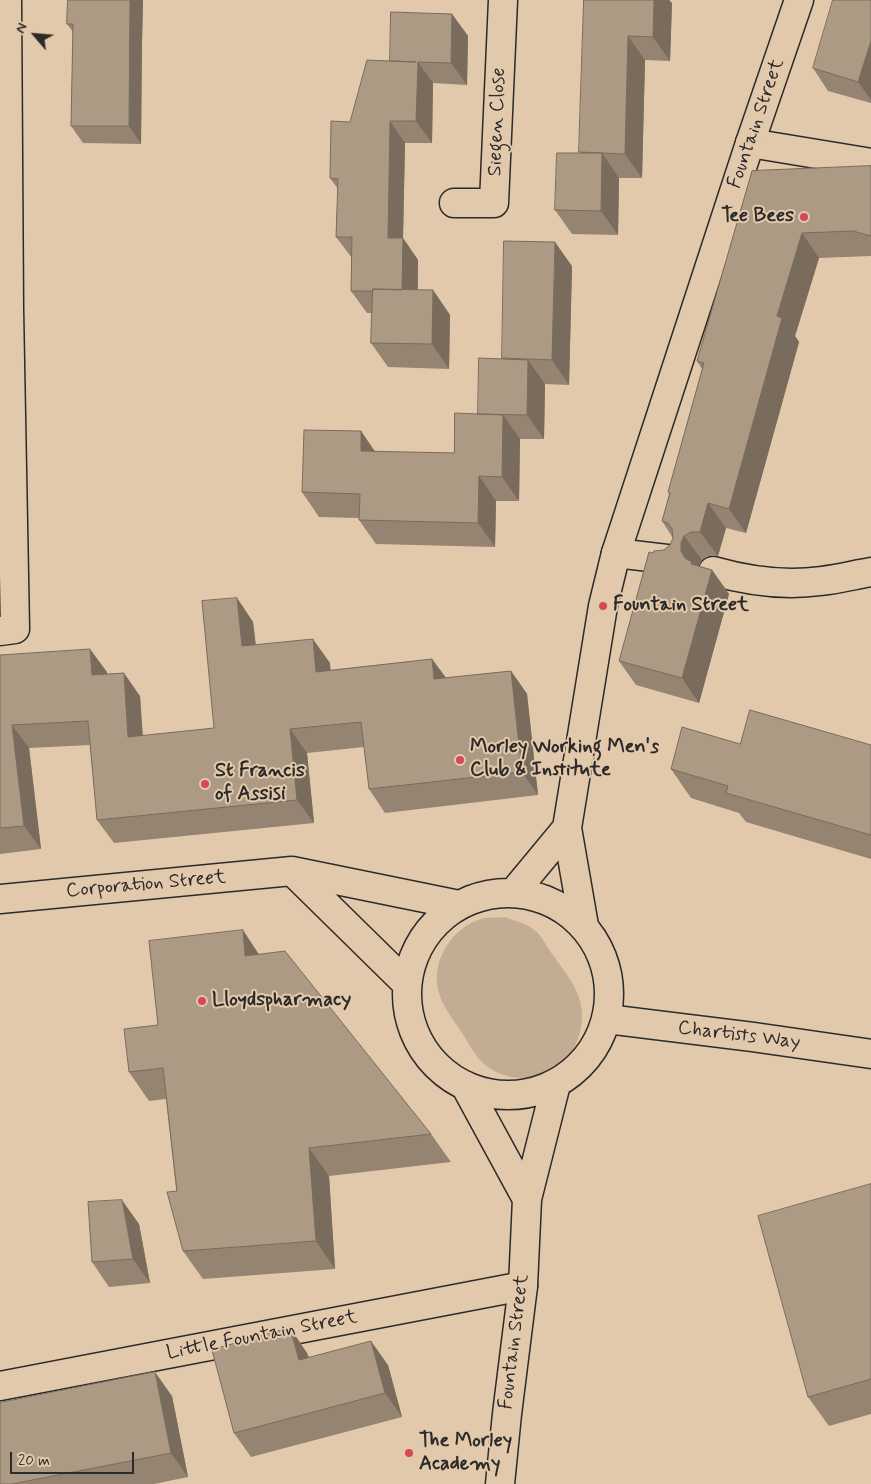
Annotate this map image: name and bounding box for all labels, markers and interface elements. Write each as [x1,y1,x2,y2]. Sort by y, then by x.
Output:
north arrow [10,10,60,60]
text: N [11,20,32,36]
street label: Fountain Street [724,56,790,192]
street label: Siegen Close [484,67,512,177]
place label: Tee Bees [721,205,794,229]
marker: Tee Bees [798,211,810,223]
place label: Fountain Street [613,594,749,618]
marker: Fountain Street [597,600,609,612]
place label: Morley Working Men's Club & Institute [470,736,659,783]
marker: Morley Working Men's Club & Institute [454,754,466,766]
place label: St Francis of Assisi [215,760,305,807]
marker: St Francis of Assisi [199,778,211,790]
street label: Corporation Street [65,866,227,904]
place label: Lloydspharmacy [212,989,351,1013]
marker: Lloydspharmacy [196,995,208,1007]
street label: Chartists Way [676,1017,802,1055]
street label: Fountain Street [495,1273,535,1411]
street label: Little Fountain Street [165,1306,359,1366]
place label: The Morley Academy [419,1430,512,1477]
scale bar [12,1442,136,1474]
marker: The Morley Academy [403,1447,415,1459]
text: 20 m [18,1451,50,1471]

